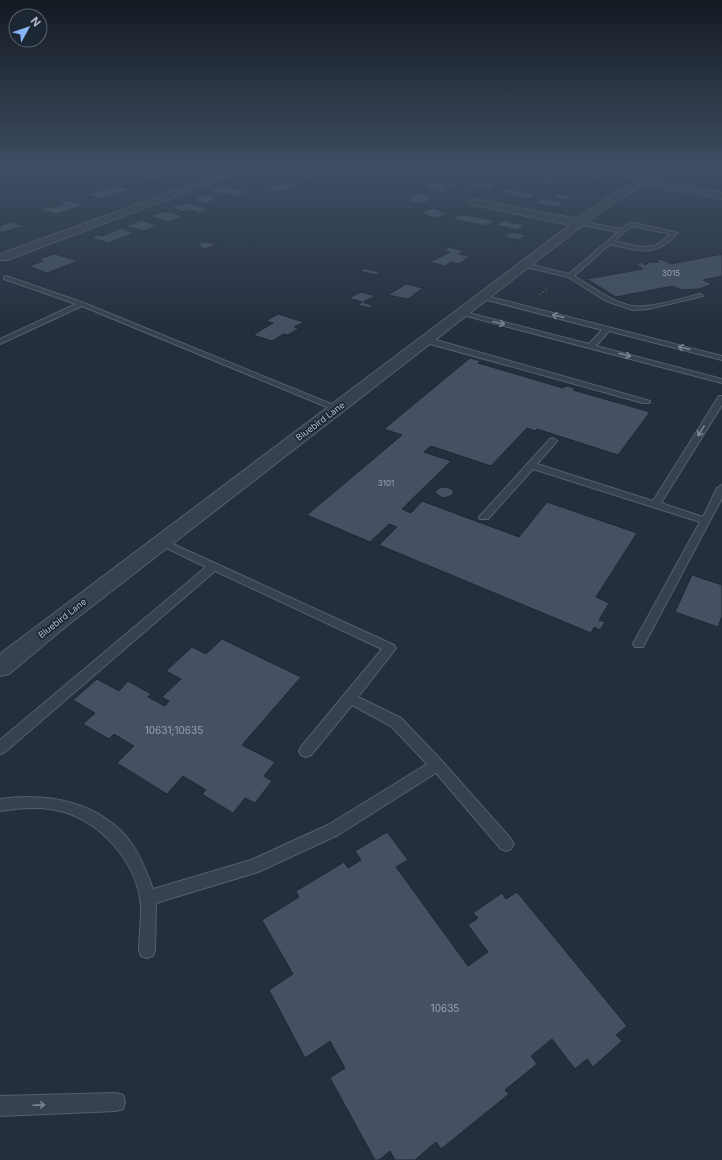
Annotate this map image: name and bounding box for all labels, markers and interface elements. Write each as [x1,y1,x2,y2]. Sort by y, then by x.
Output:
north arrow [8,8,48,48]
text: N [28,14,44,29]
house number: 3015 [662,268,680,278]
one-way arrow [552,312,565,320]
one-way arrow [492,320,505,327]
one-way arrow [678,344,691,351]
one-way arrow [618,352,631,360]
street label: Bluebird Lane [293,399,347,443]
one-way arrow [697,425,705,436]
house number: 3101 [378,478,394,488]
street label: Bluebird Lane [36,596,88,640]
house number: 10631;10635 [145,724,203,736]
house number: 10635 [431,1002,459,1014]
one-way arrow [32,1101,45,1108]

